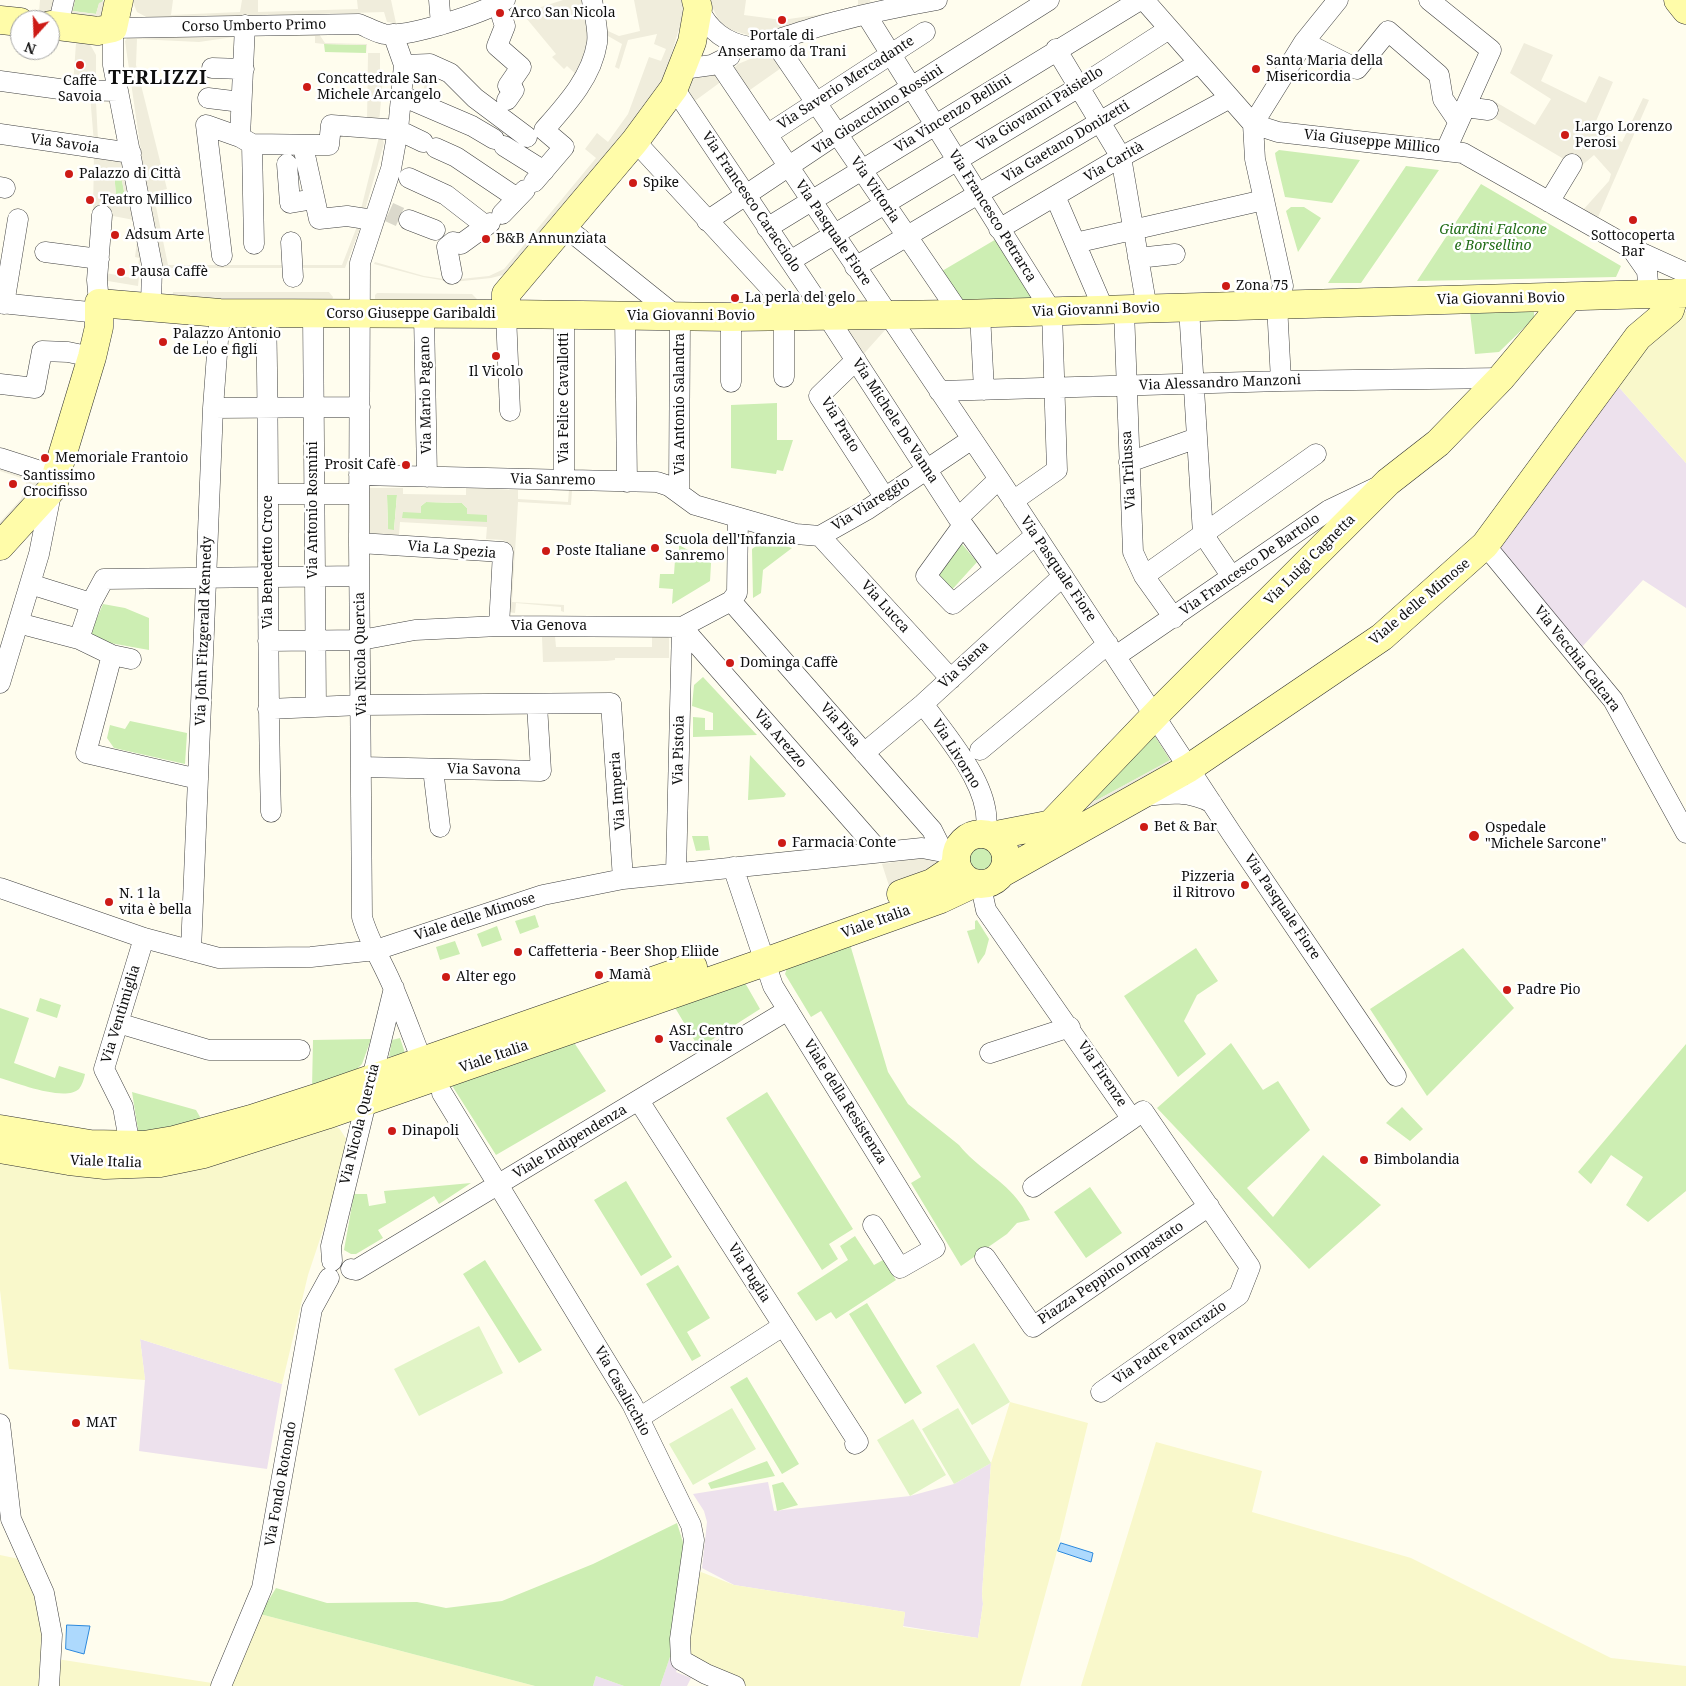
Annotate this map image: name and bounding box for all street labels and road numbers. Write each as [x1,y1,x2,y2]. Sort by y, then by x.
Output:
street label: Corso Umberto Primo [181,16,327,36]
street label: Via Saverio Mercadante [775,33,917,133]
street label: Via Gioacchino Rossini [810,62,946,158]
street label: Via Giovanni Paisiello [974,63,1106,155]
street label: Via Vincenzo Bellini [892,71,1014,157]
street label: Via Gaetano Donizetti [999,97,1133,187]
street label: Via Giuseppe Millico [1303,127,1441,157]
street label: Via Francesco Caracciolo [698,129,804,275]
street label: Via Savoia [29,131,101,157]
street label: Via Carità [1081,138,1147,186]
street label: Via Francesco Petrarca [944,147,1040,285]
street label: Via Vittoria [847,154,903,226]
street label: Via Pasquale Fiore [791,177,875,289]
street label: Via Giovanni Bovio [1437,289,1565,309]
street label: Via Giovanni Bovio [1032,299,1160,321]
street label: Corso Giuseppe Garibaldi [326,306,496,322]
street label: Via Giovanni Bovio [627,308,755,324]
street label: Via Felice Cavallotti [556,332,572,464]
street label: Via Antonio Salandra [672,333,688,475]
street label: Via Mario Pagano [417,336,435,454]
street label: Via Michele De Vanna [848,355,942,487]
street label: Via Alessandro Manzoni [1139,372,1301,394]
street label: Via Prato [817,394,863,456]
street label: Via Trilussa [1119,430,1139,510]
street label: Via Antonio Rosmini [305,441,321,579]
street label: Via Sanremo [510,471,596,489]
street label: Via Viareggio [829,473,913,535]
street label: Via Benedetto Croce [260,495,276,629]
street label: Via Francesco De Bartolo [1177,510,1323,620]
street label: Via Luigi Cagnetta [1261,511,1359,609]
street label: Via Pasquale Fiore [1016,513,1100,625]
street label: Via John Fitzgerald Kennedy [192,536,216,726]
street label: Via La Spezia [407,538,497,562]
street label: Viale delle Mimose [1366,555,1474,649]
street label: Via Lucca [857,577,913,637]
street label: Via Nicola Quercia [352,592,370,716]
street label: Via Vecchia Calcara [1530,603,1624,715]
street label: Via Genova [511,618,587,634]
street label: Via Siena [936,638,992,692]
street label: Via Pisa [816,700,864,750]
street label: Via Arezzo [750,706,810,772]
street label: Via Pistoia [670,715,688,785]
street label: Via Livorno [928,716,984,792]
street label: Via Imperia [607,751,629,831]
street label: Via Savona [447,761,521,779]
street label: Via Pasquale Fiore [1240,851,1324,963]
street label: Viale delle Mimose [413,890,537,944]
street label: Viale Italia [839,902,913,942]
street label: Via Ventimiglia [98,963,144,1065]
street label: Viale Italia [457,1037,531,1077]
street label: Viale della Resistenza [800,1037,890,1167]
street label: Via Firenze [1074,1038,1130,1110]
street label: Via Nicola Quercia [337,1062,383,1186]
street label: Viale Indipendenza [510,1101,630,1183]
street label: Viale Italia [70,1152,142,1172]
street label: Piazza Peppino Impastato [1035,1218,1187,1328]
street label: Via Puglia [724,1240,774,1306]
street label: Via Padre Pancrazio [1110,1298,1230,1388]
street label: Via Casalicchio [590,1343,654,1439]
street label: Via Fondo Rotondo [262,1420,300,1548]

